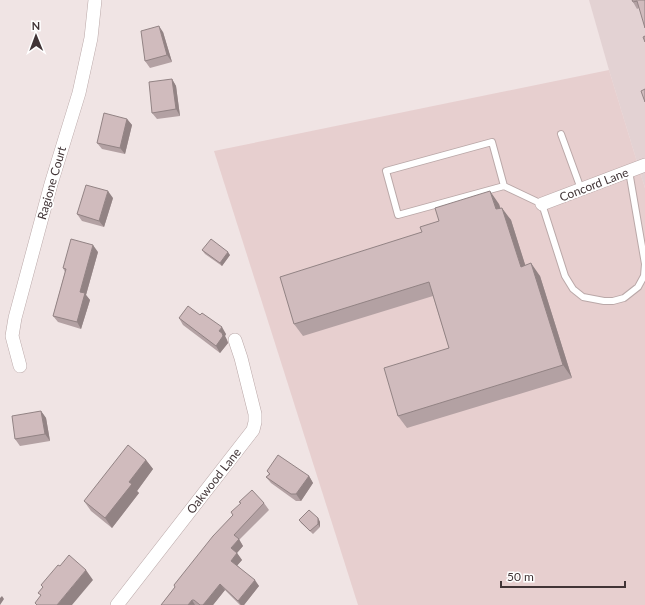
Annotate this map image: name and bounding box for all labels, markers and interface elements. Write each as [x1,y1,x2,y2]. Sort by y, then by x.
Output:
north arrow [16,16,56,56]
text: N [31,19,40,32]
street label: Ragione Court [34,144,69,221]
street label: Concord Lane [557,164,631,205]
street label: Oakwood Lane [183,445,244,517]
scale bar [501,563,625,589]
text: 50 m [507,569,534,584]

